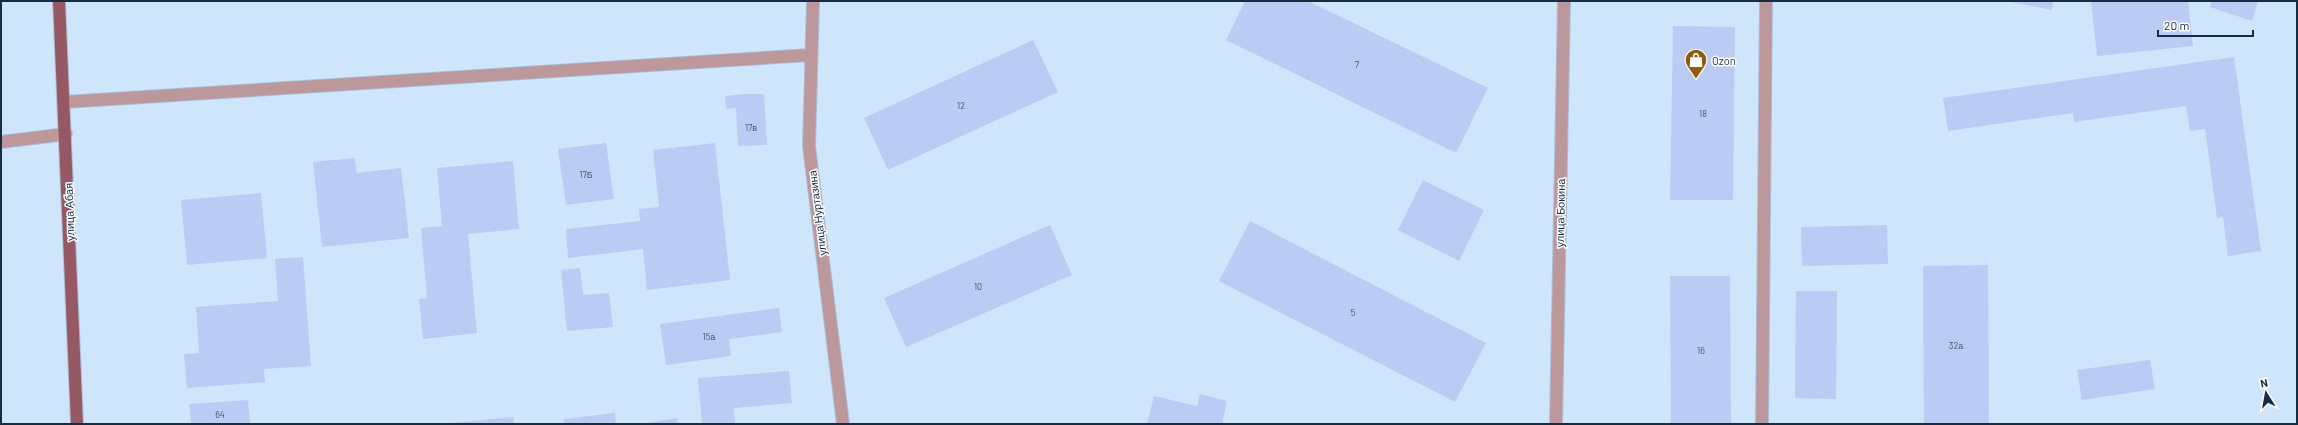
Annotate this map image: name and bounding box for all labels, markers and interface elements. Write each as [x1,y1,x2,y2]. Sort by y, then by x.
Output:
scale bar [2158,12,2253,38]
text: 20 m [2164,18,2190,32]
shop icon: Ozon [1683,47,1709,80]
place label: Ozon [1712,54,1736,67]
house number: 7 [1355,59,1360,70]
house number: 12 [957,100,965,111]
house number: 18 [1699,108,1707,119]
house number: 17в [745,122,757,133]
house number: 17Б [579,169,593,180]
street label: улица Нуртазина [805,169,829,256]
street label: улица Бокина [1553,178,1567,248]
street label: улица Абая [61,183,77,241]
house number: 10 [974,281,982,292]
house number: 5 [1351,307,1356,318]
house number: 15а [703,331,715,342]
house number: 32а [1949,340,1963,351]
house number: 16 [1697,345,1705,356]
north arrow [2246,373,2286,413]
text: N [2259,376,2269,390]
house number: 64 [215,409,225,420]

